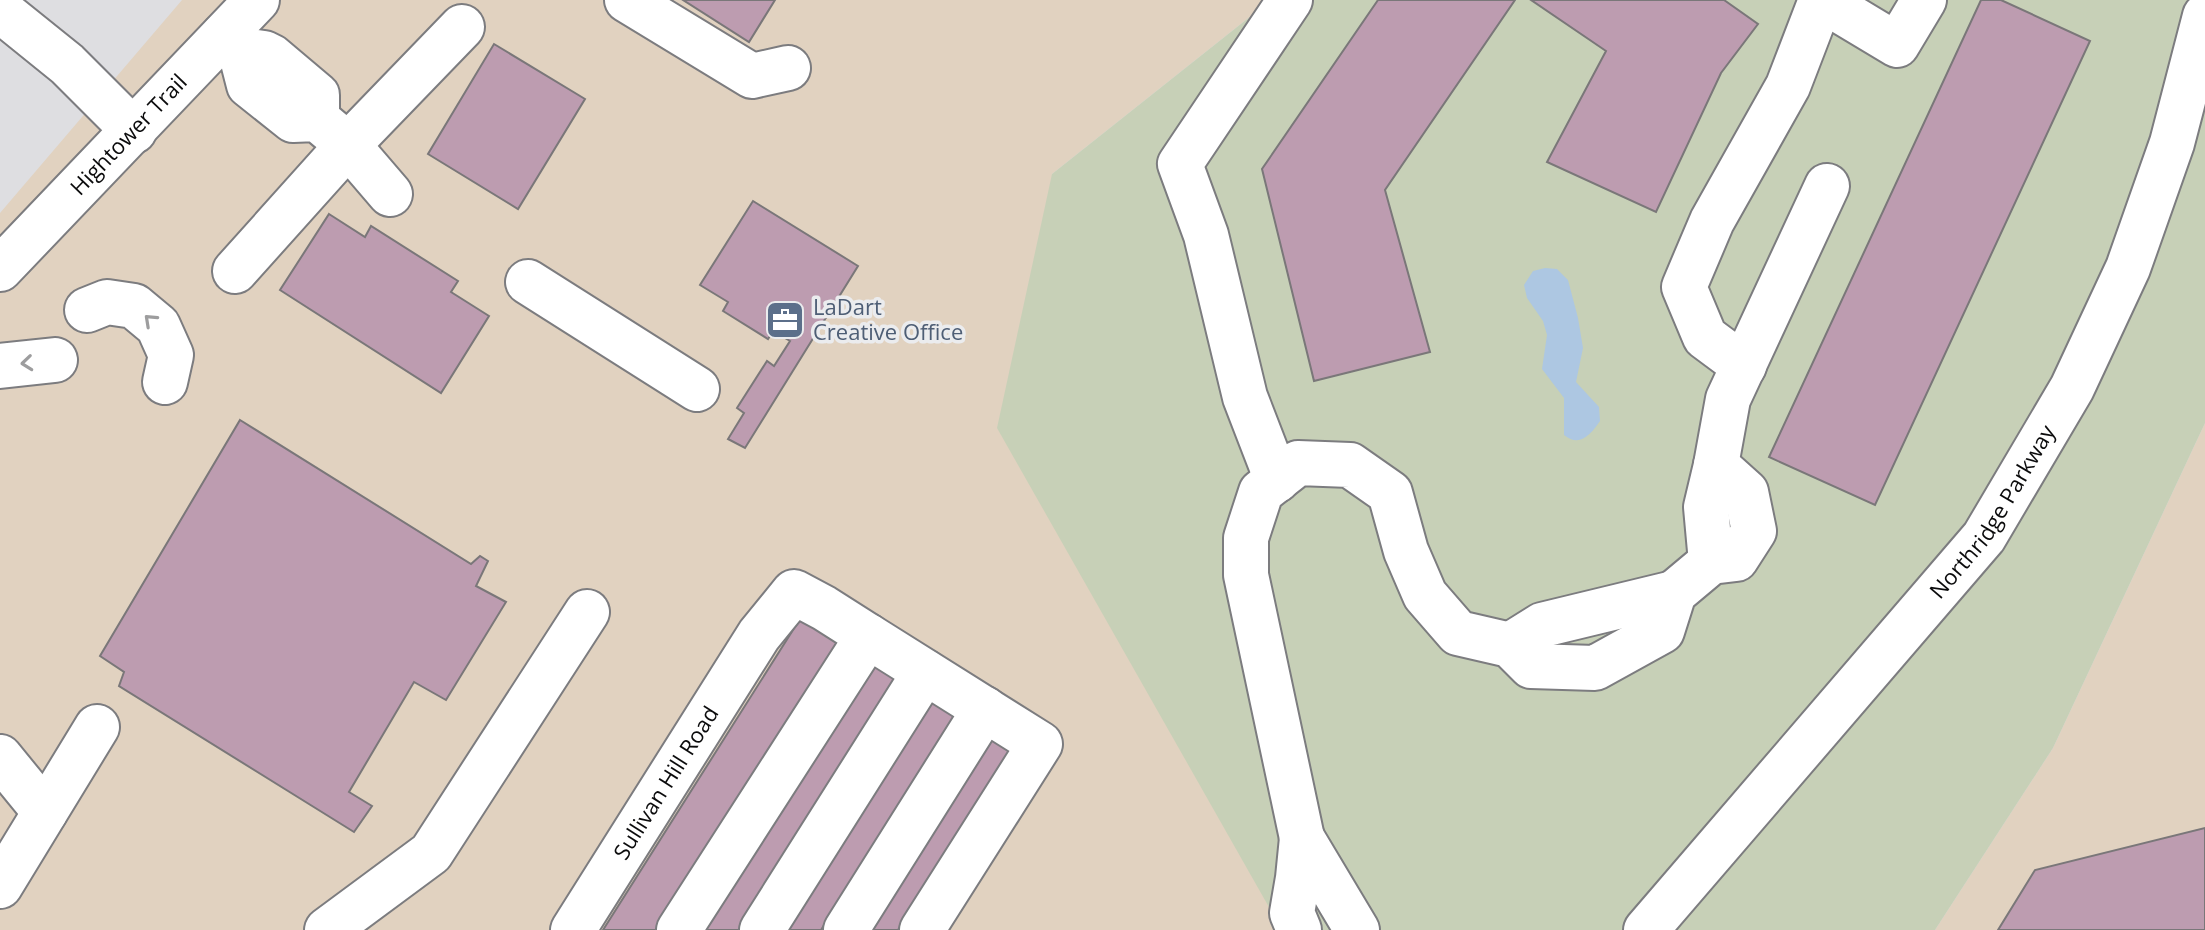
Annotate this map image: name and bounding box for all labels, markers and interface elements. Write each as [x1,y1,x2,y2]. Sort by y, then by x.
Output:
street label: Hightower Trail [63,67,193,201]
place label: LaDart Creative Office [813,291,963,346]
office icon: LaDart Creative Office [764,299,806,341]
one-way arrow [145,315,159,330]
one-way arrow [20,354,33,371]
street label: Northridge Parkway [1922,418,2062,604]
street label: Sullivan Hill Road [605,700,725,865]

